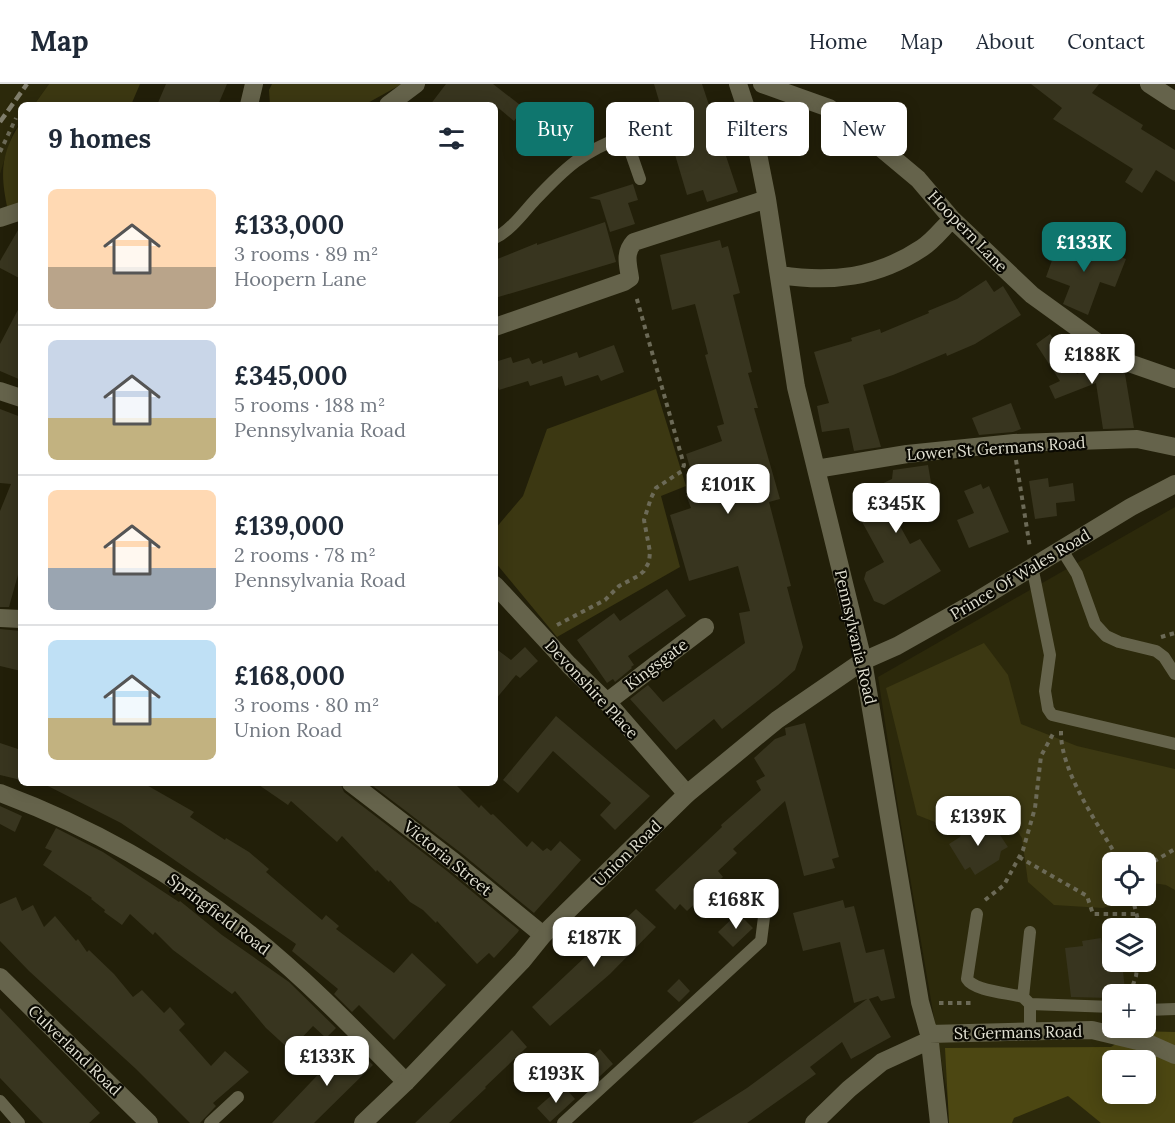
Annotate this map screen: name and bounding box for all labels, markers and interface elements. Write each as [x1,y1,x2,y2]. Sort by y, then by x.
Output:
text: Map [30,23,89,59]
text: Home [809,28,867,55]
text: Map [900,28,943,55]
text: About [976,28,1034,55]
text: Contact [1067,28,1145,55]
chip: Buy [516,102,594,156]
chip: Rent [606,102,694,156]
chip: Filters [706,102,809,156]
chip: New [821,102,907,156]
text: 9 homes [48,122,151,155]
icon: filters [435,122,468,155]
street label: Hoopern Lane [924,186,1012,276]
text: £133,000 [234,208,344,241]
icon: home [96,213,168,285]
pin: £133K [1042,222,1126,273]
text: £133K [1056,229,1112,254]
text: 3 rooms · 89 m² [234,241,378,266]
text: Hoopern Lane [234,266,367,291]
pin: £188K [1050,334,1134,385]
text: £188K [1064,341,1120,366]
text: £345,000 [234,359,347,392]
icon: home [96,364,168,436]
text: 5 rooms · 188 m² [234,392,385,417]
text: Pennsylvania Road [234,417,406,442]
street label: Lower St Germans Road [906,432,1086,464]
pin: £101K [686,464,770,515]
text: £101K [701,471,755,496]
pin: £345K [854,483,938,534]
text: £345K [867,490,925,515]
text: £139,000 [234,509,344,542]
icon: home [96,514,168,586]
street label: Prince Of Wales Road [946,524,1094,624]
text: 2 rooms · 78 m² [234,542,376,567]
text: Pennsylvania Road [234,567,406,592]
street label: Pennsylvania Road [831,568,881,707]
street label: Kingsgate [621,634,692,694]
street label: Devonshire Place [541,635,643,743]
text: £168,000 [234,659,345,692]
icon: home [96,664,168,736]
text: 3 rooms · 80 m² [234,692,379,717]
text: Union Road [234,717,342,742]
pin: £139K [936,796,1020,847]
text: £139K [950,803,1006,828]
street label: Union Road [589,815,665,890]
street label: Victoria Street [399,816,497,900]
map controls [1102,852,1156,1104]
button: locate [1102,852,1156,906]
street label: Springfield Road [164,869,274,959]
pin: £168K [694,879,778,930]
text: £168K [708,886,764,911]
pin: £187K [552,917,636,968]
button: layers [1102,918,1156,972]
text: £187K [567,924,621,949]
button: + [1102,984,1156,1038]
street label: Culverland Road [24,1001,126,1100]
street label: St Germans Road [954,1021,1083,1043]
pin: £133K [285,1036,369,1087]
text: £133K [299,1043,355,1068]
button: − [1102,1050,1156,1104]
pin: £193K [514,1053,598,1104]
text: £193K [528,1060,584,1085]

